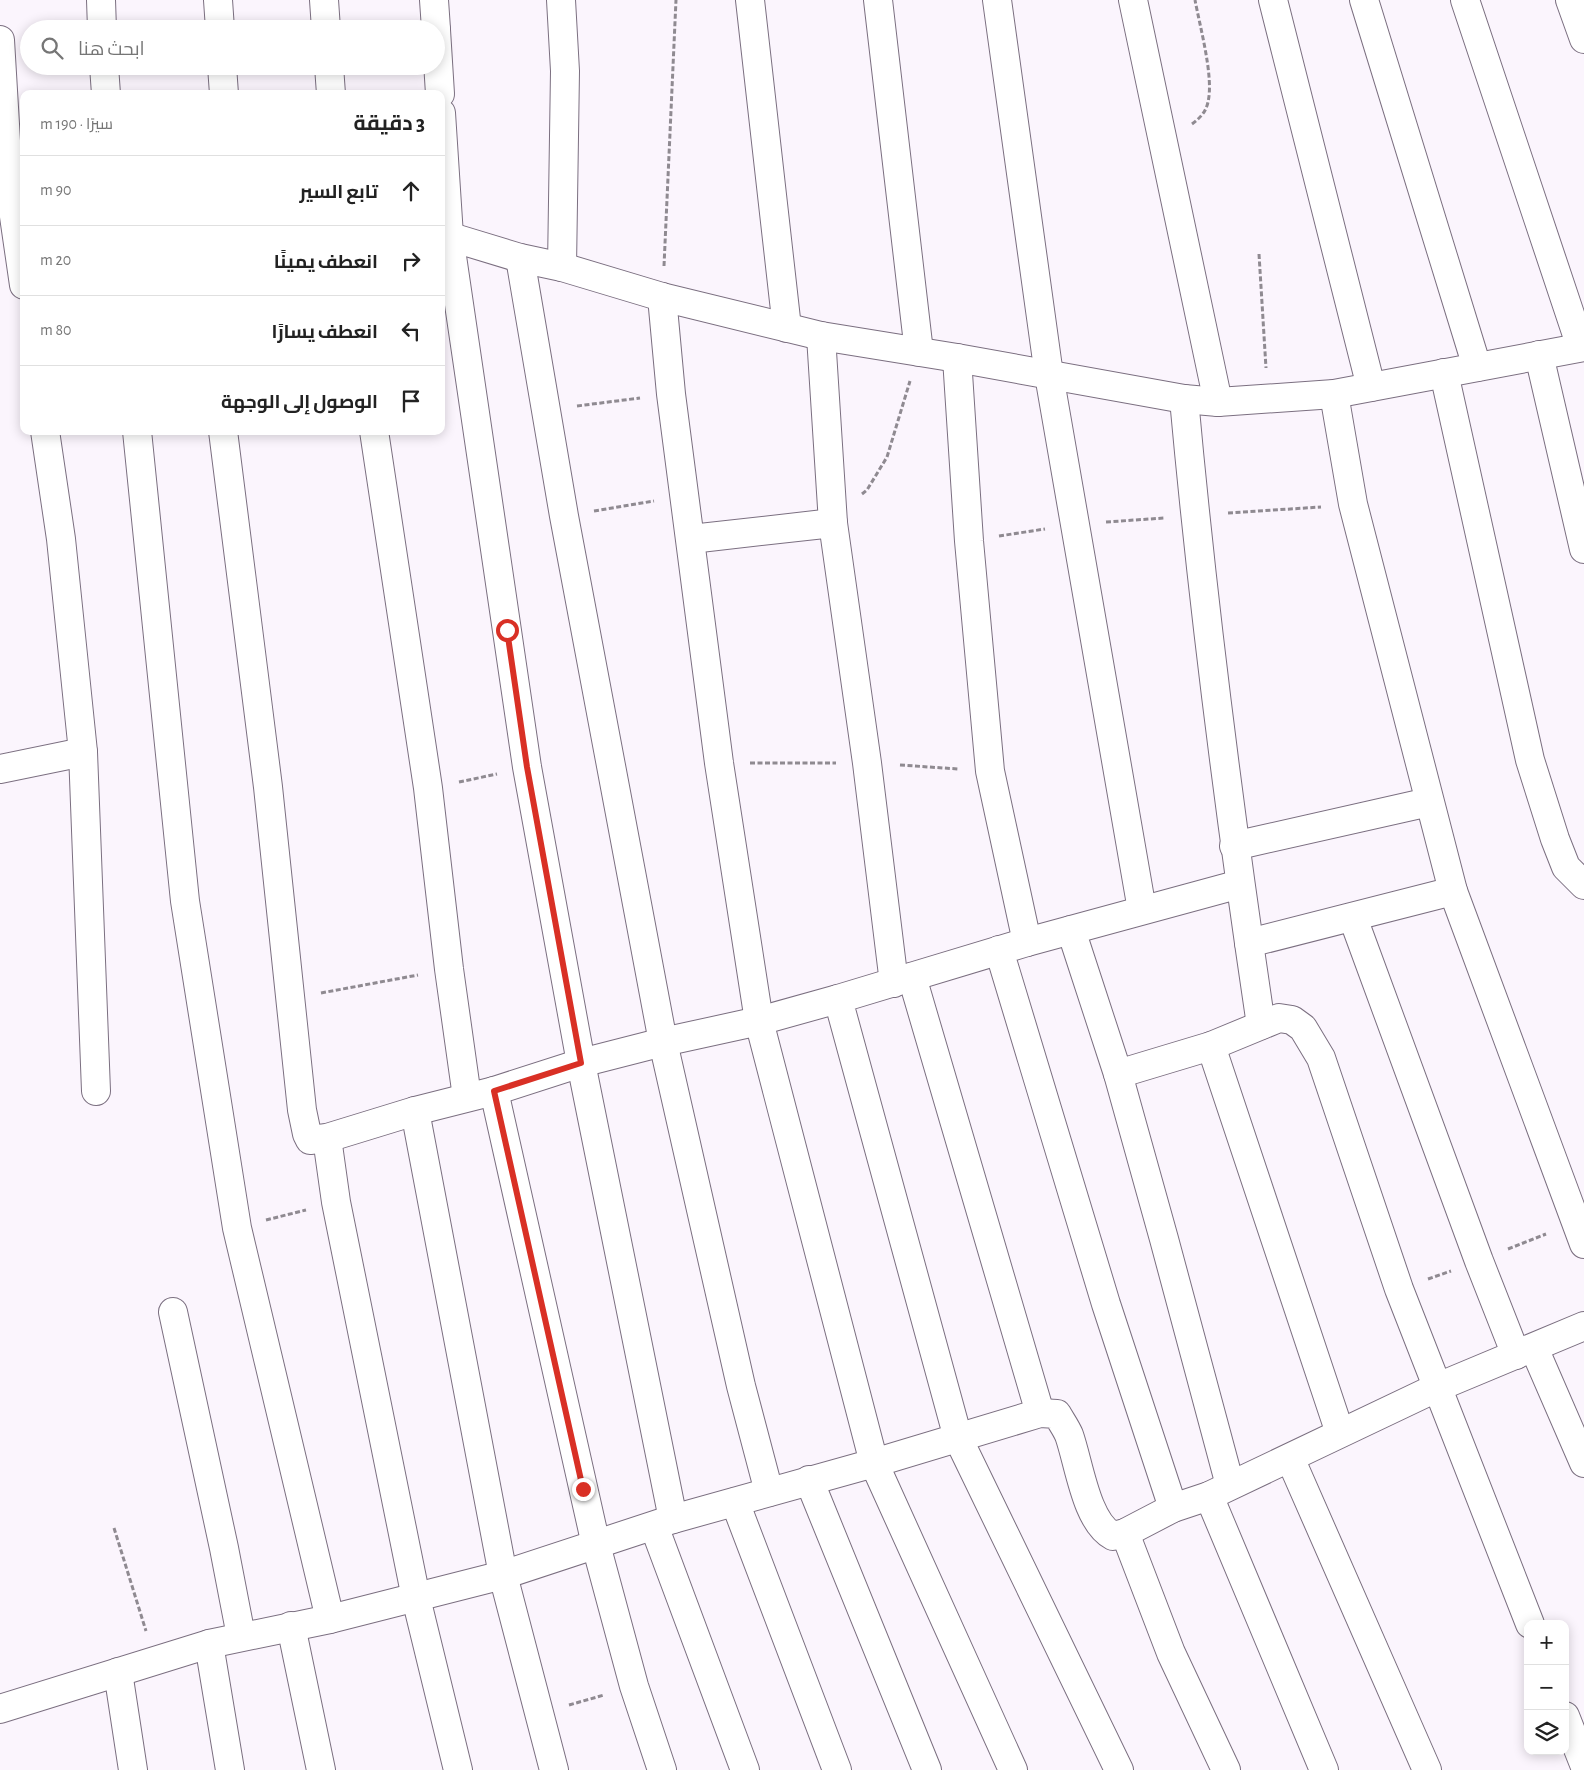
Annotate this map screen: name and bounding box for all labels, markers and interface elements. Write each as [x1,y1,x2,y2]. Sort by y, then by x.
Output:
search box [20,20,445,75]
icon: search [38,34,66,62]
text: ابحث هنا [78,40,145,59]
text: 3 دقيقة [353,113,425,134]
text: سيرًا · 190 m [40,116,113,132]
icon: ahead [397,177,425,205]
text: 90 m [40,182,71,198]
text: تابع السير [300,183,378,202]
icon: right [397,247,425,275]
text: 20 m [40,252,71,268]
text: انعطف يمينًا [274,253,378,272]
icon: left [397,317,425,345]
text: 80 m [40,322,72,338]
text: انعطف يسارًا [272,323,378,342]
icon: arrive [397,387,425,415]
text: الوصول إلى الوجهة [221,393,378,412]
route start [496,619,519,642]
route end [572,1478,595,1501]
map controls [1524,1620,1569,1755]
button: + [1524,1620,1569,1665]
button: − [1524,1665,1569,1710]
button: layers [1524,1710,1569,1755]

